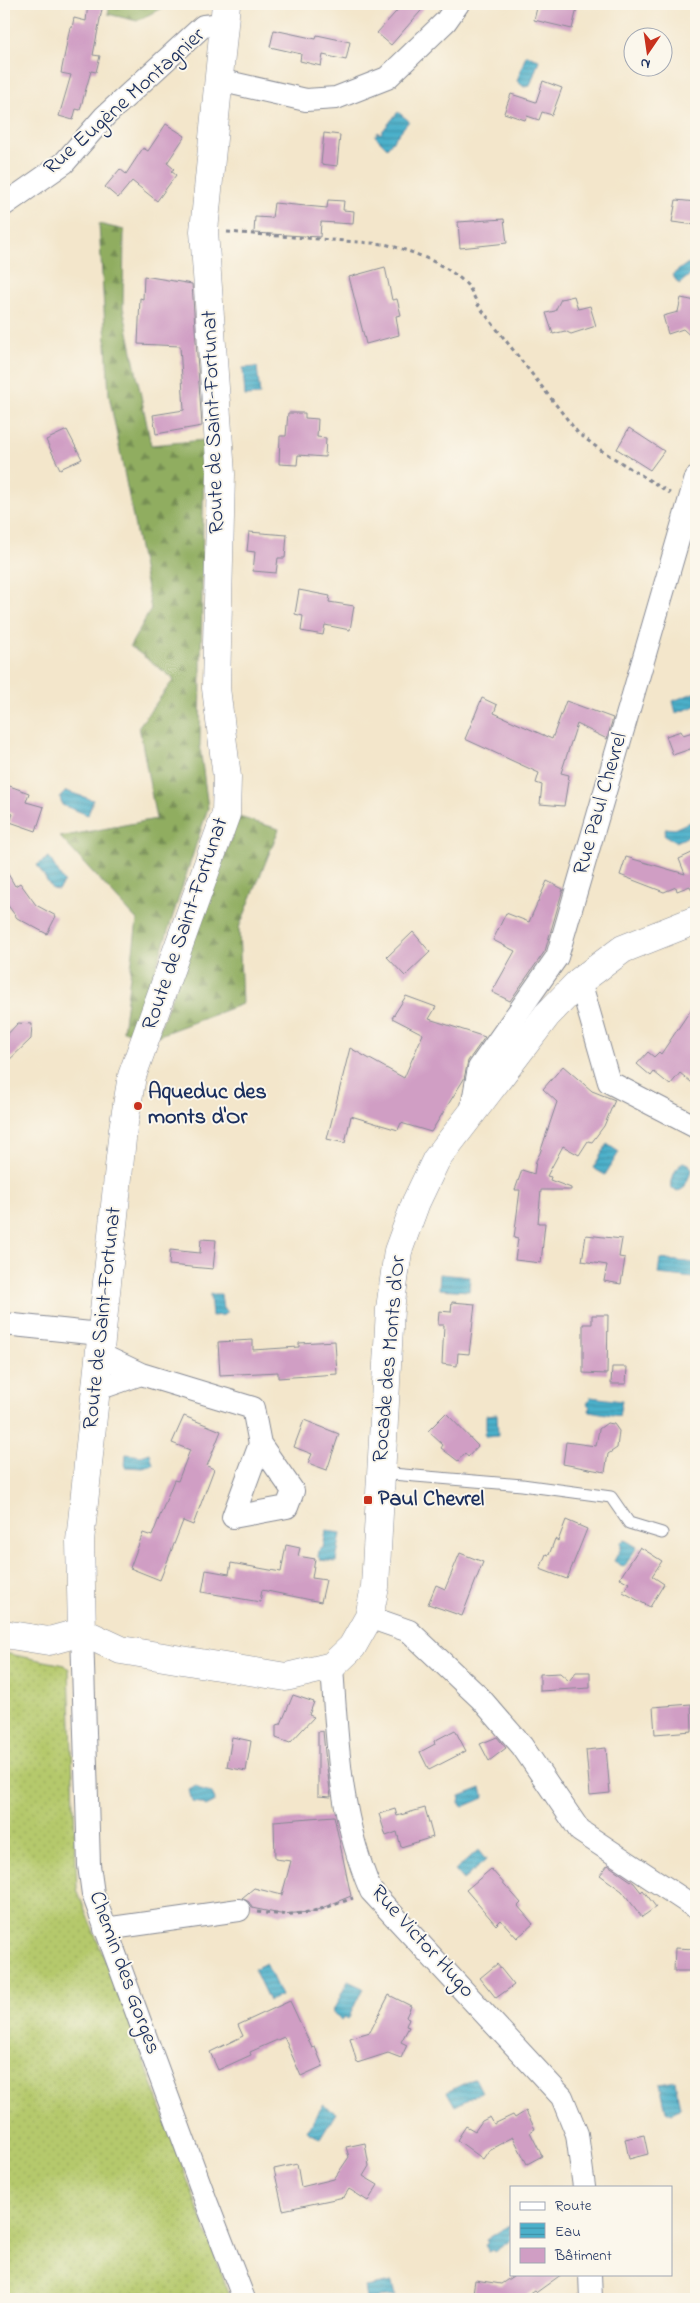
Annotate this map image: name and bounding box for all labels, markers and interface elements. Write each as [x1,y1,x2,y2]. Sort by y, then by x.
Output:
street label: Rue Eugène Montagnier [37,20,214,184]
north arrow [622,28,672,78]
text: N [638,52,652,74]
street label: Route de Saint-Fortunat [194,309,234,534]
street label: Rue Paul Chevrel [565,729,637,879]
street label: Route de Saint-Fortunat [134,813,238,1035]
place label: Aqueduc des monts d'Or [148,1077,267,1134]
marker: Aqueduc des monts d'Or [132,1100,144,1112]
street label: Route de Saint-Fortunat [75,1205,131,1431]
street label: Rocade des Monts d'Or [365,1254,415,1464]
place label: Paul Chevrel [378,1484,485,1516]
marker: Paul Chevrel [362,1494,374,1506]
street label: Rue Victor Hugo [362,1878,482,2007]
street label: Chemin des Gorges [79,1887,168,2059]
legend [510,2186,672,2276]
text: Route [555,2195,592,2217]
text: Eau [555,2221,581,2243]
text: Bâtiment [554,2245,612,2267]

